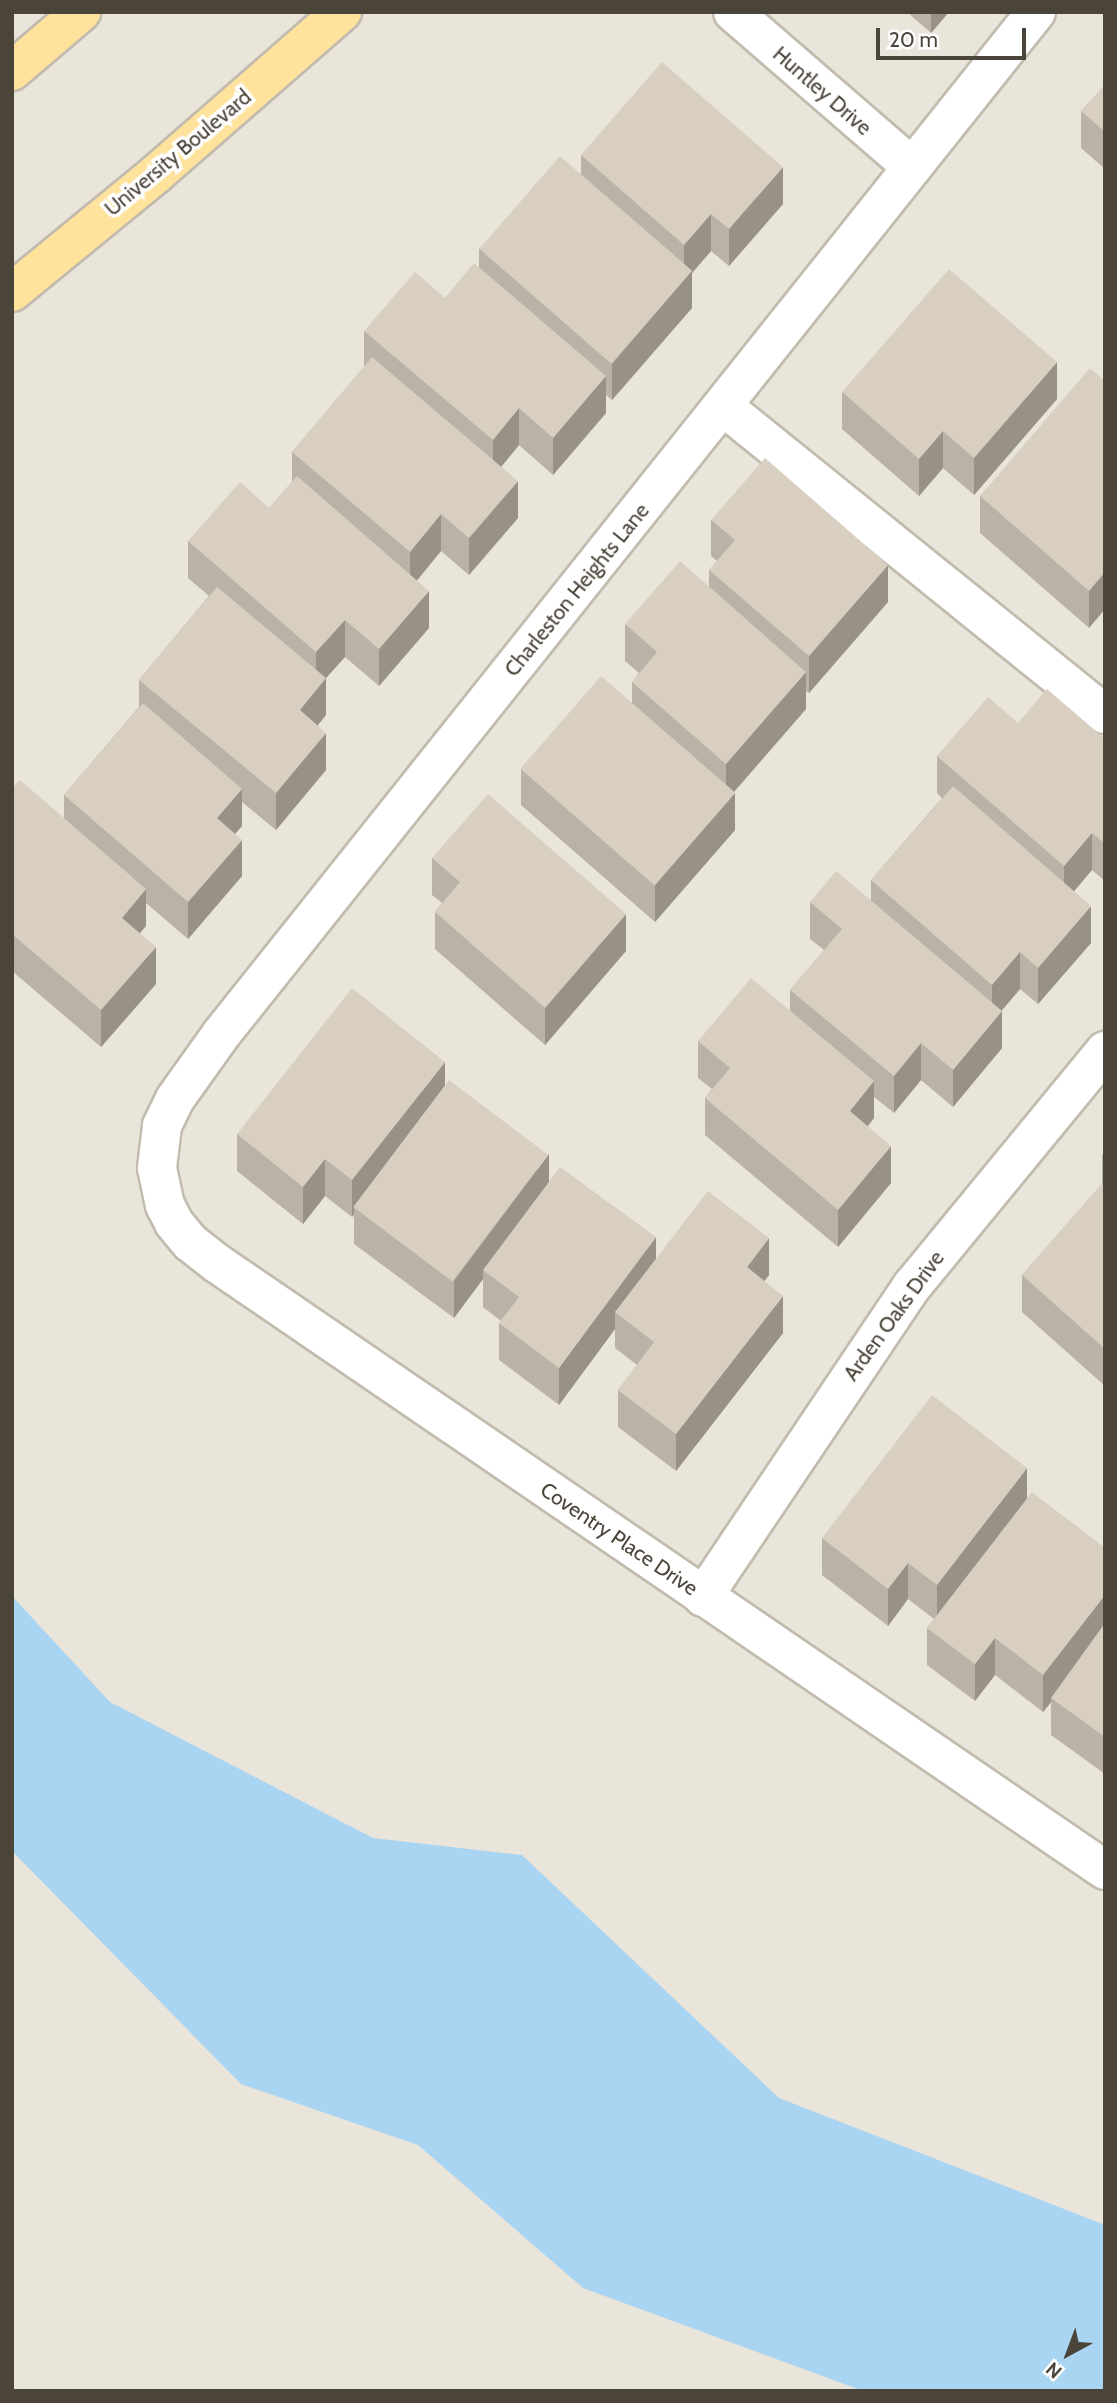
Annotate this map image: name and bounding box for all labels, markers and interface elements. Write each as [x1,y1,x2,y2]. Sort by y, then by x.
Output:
scale bar [879,14,1030,58]
text: 20 m [889,27,938,52]
street label: Huntley Drive [768,41,876,141]
street label: University Boulevard [100,85,256,221]
street label: Charleston Heights Lane [499,498,655,682]
street label: Arden Oaks Drive [838,1246,950,1386]
street label: Coventry Place Drive [536,1477,702,1601]
north arrow [1033,2319,1103,2389]
text: N [1041,2357,1067,2383]

